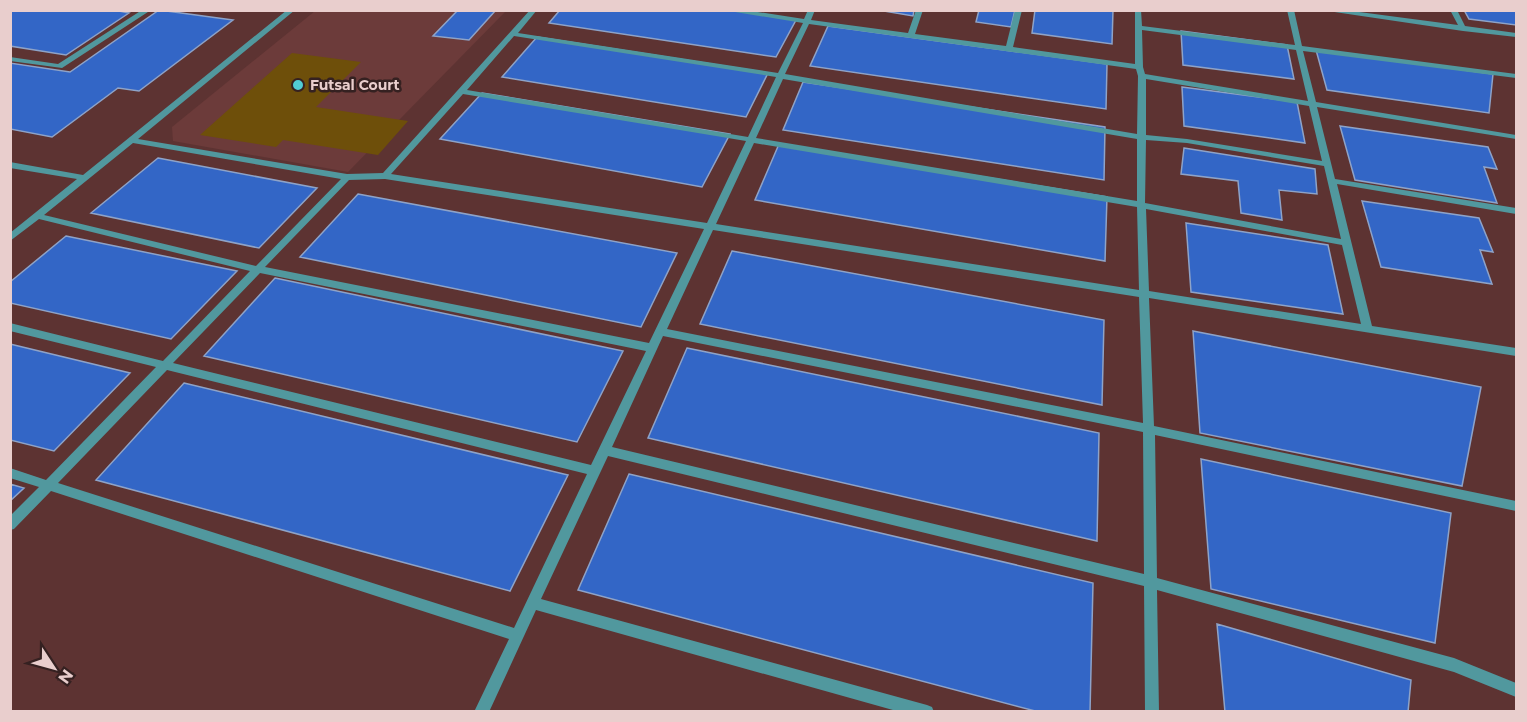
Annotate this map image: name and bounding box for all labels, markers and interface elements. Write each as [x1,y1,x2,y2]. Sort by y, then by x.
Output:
place label: Futsal Court [310,76,400,94]
marker: Futsal Court [291,78,305,92]
north arrow [24,638,84,698]
text: N [54,666,77,687]

